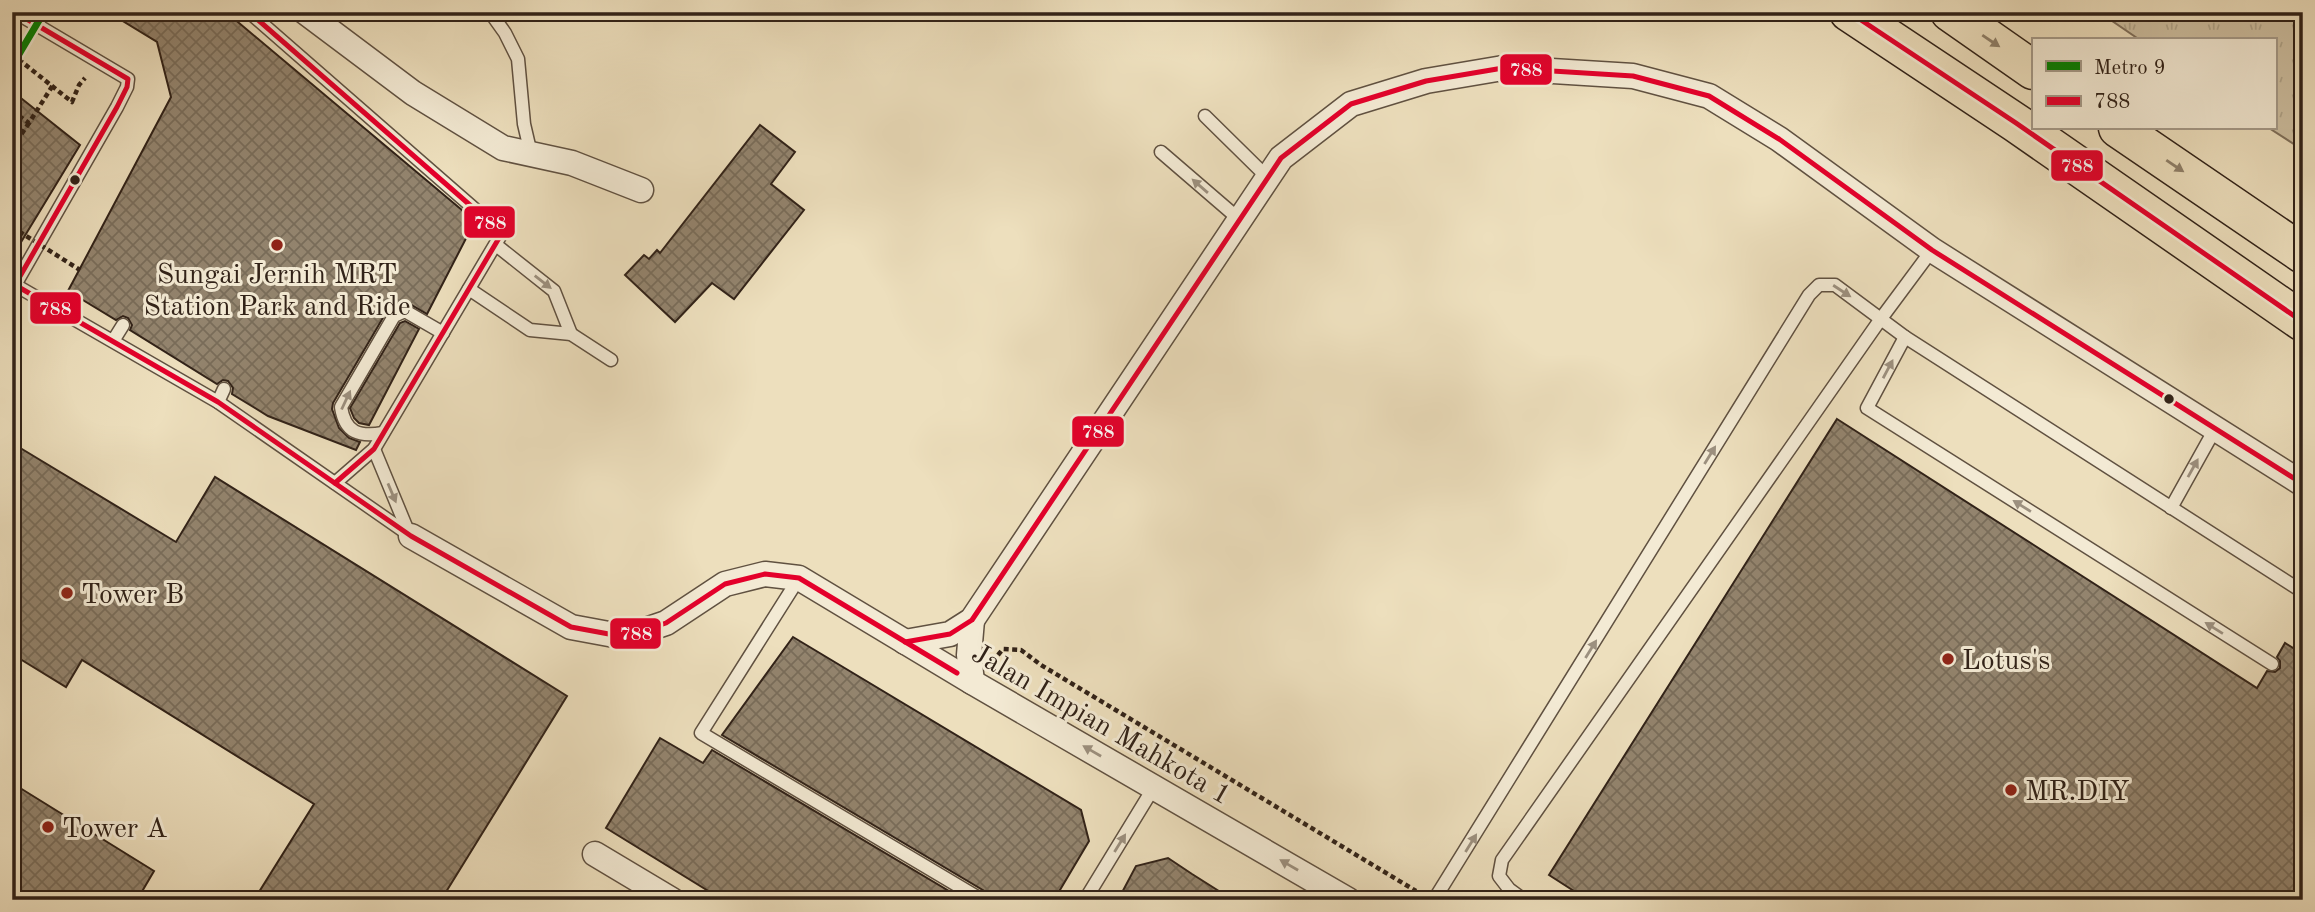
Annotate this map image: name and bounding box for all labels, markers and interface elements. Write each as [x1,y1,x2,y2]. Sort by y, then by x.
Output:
one-way arrow [1982,34,2000,48]
legend [2032,38,2276,130]
line badge: 788 [1499,53,1553,86]
text: Metro 9 [2094,58,2166,79]
text: 788 [1509,62,1543,81]
text: 788 [2094,92,2131,113]
line badge: 788 [2050,149,2104,182]
text: 788 [2060,158,2094,177]
one-way arrow [2165,159,2184,172]
unlabelled marker [68,173,82,187]
one-way arrow [1191,178,1209,194]
line badge: 788 [463,205,516,239]
text: 788 [473,215,507,234]
marker: Sungai Jernih MRT Station Park and Ride [269,237,285,253]
place label: Sungai Jernih MRT Station Park and Ride [143,262,411,322]
one-way arrow [534,275,552,290]
one-way arrow [1832,285,1852,298]
line badge: 788 [29,291,82,325]
text: 788 [38,301,72,320]
one-way arrow [1882,359,1894,379]
one-way arrow [340,390,352,410]
unlabelled marker [2162,392,2176,406]
line badge: 788 [1071,415,1125,448]
text: 788 [1081,424,1115,443]
one-way arrow [1704,446,1716,465]
one-way arrow [2187,459,2199,478]
one-way arrow [387,482,398,503]
one-way arrow [2012,500,2032,513]
place label: Tower B [81,582,184,610]
marker: Tower B [59,585,75,601]
line badge: 788 [609,617,662,650]
one-way arrow [2205,622,2224,635]
text: 788 [619,626,653,645]
one-way arrow [1584,639,1597,658]
street label: Jalan Impian Mahkota 1 [966,640,1235,811]
place label: Lotus's [1962,648,2050,676]
marker: Lotus's [1940,651,1956,667]
one-way arrow [1083,745,1102,757]
place label: MR.DIY [2025,779,2130,807]
marker: MR.DIY [2003,782,2019,798]
place label: Tower A [62,816,168,844]
marker: Tower A [40,819,56,835]
one-way arrow [1465,833,1478,852]
one-way arrow [1113,834,1126,853]
one-way arrow [1279,859,1298,872]

